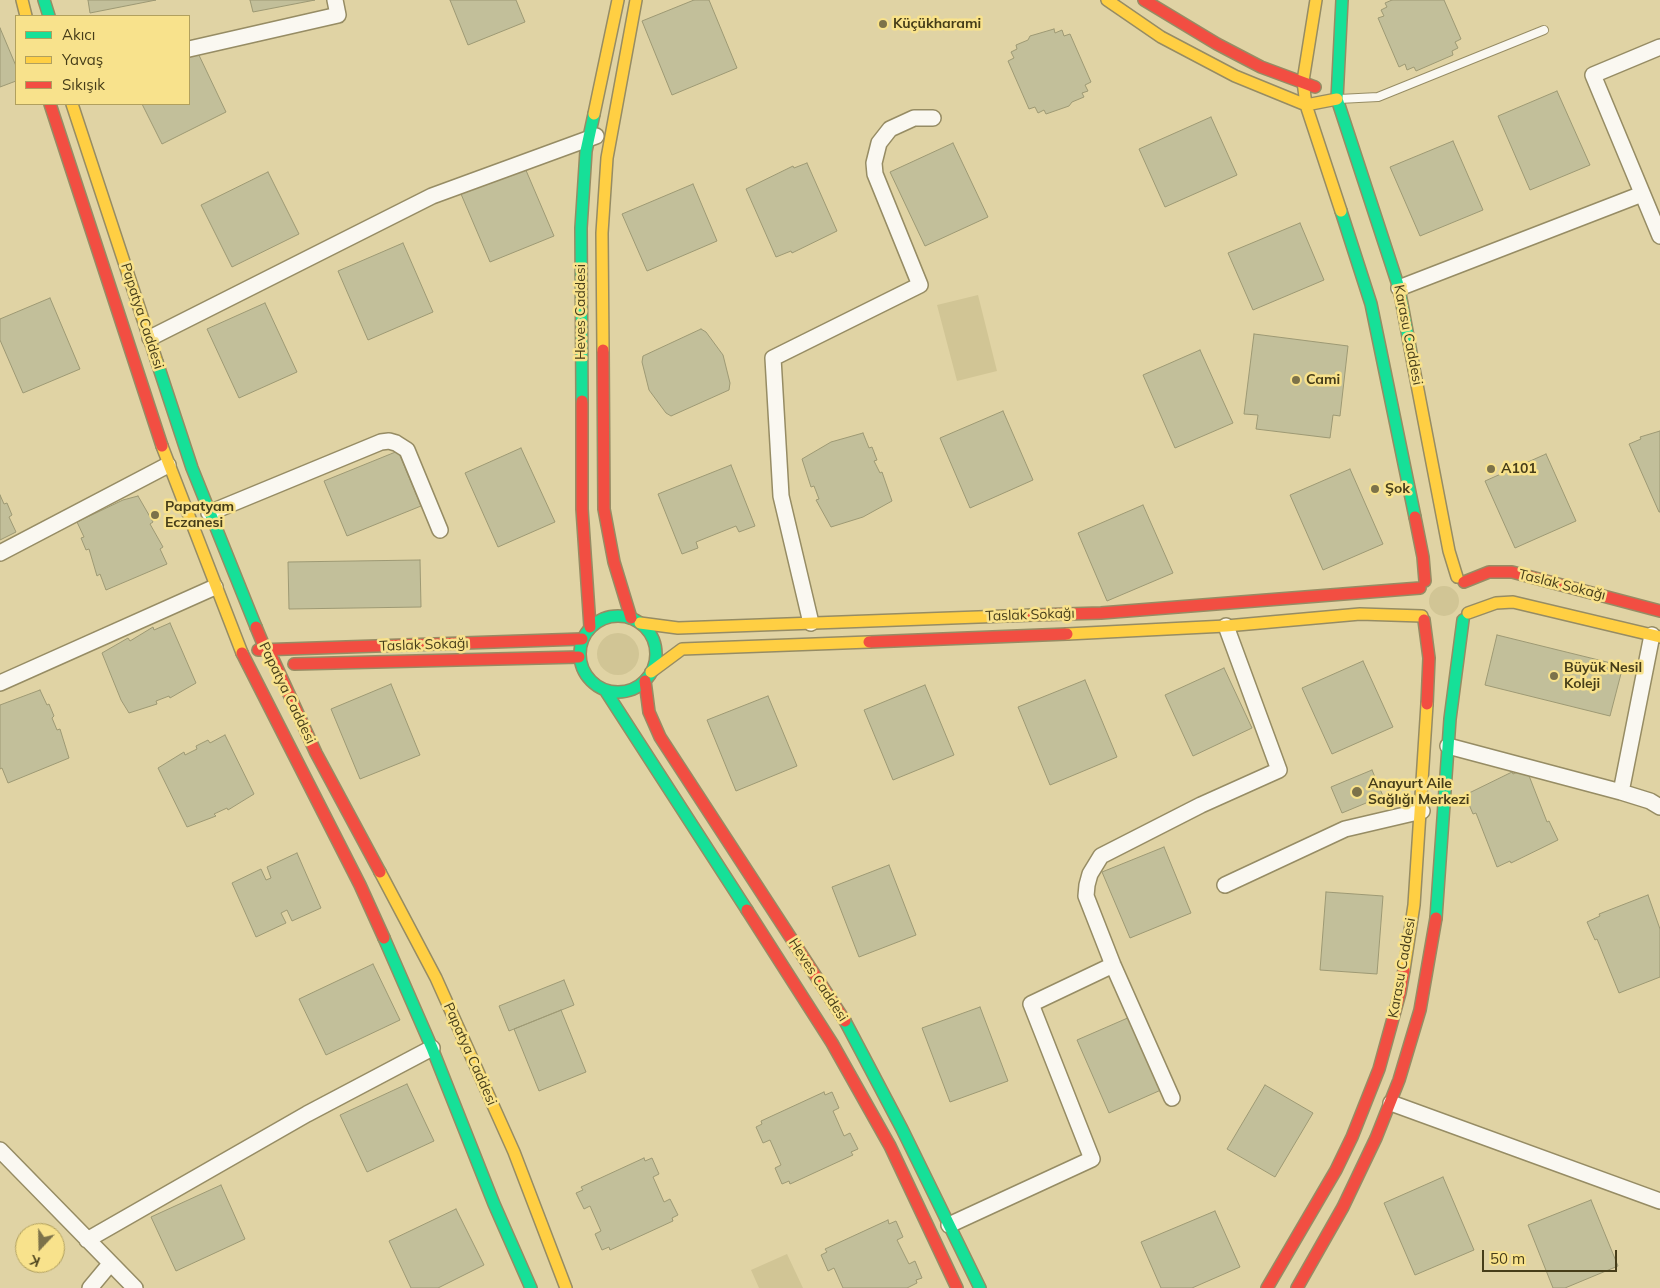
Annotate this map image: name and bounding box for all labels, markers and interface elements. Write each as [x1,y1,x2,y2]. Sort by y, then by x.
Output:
legend [15,15,190,105]
place label: Küçükharami [893,16,981,32]
marker: Küçükharami [877,18,889,30]
text: Akıcı [62,25,95,44]
text: Yavaş [62,50,103,69]
text: Sıkışık [62,75,105,94]
street label: Papatya Caddesi [117,261,167,371]
street label: Heves Caddesi [573,264,589,360]
street label: Karasu Caddesi [1390,283,1426,387]
place label: Cami [1306,372,1340,388]
marker: Cami [1290,374,1302,386]
place label: A101 [1501,461,1537,477]
marker: A101 [1485,463,1497,475]
place label: Şok [1385,481,1410,497]
marker: Şok [1369,483,1381,495]
place label: Papatyam Eczanesi [165,499,234,532]
marker: Papatyam Eczanesi [149,509,161,521]
street label: Taslak Sokağı [1517,566,1607,604]
street label: Taslak Sokağı [985,605,1075,625]
street label: Taslak Sokağı [379,635,469,655]
street label: Papatya Caddesi [255,640,319,746]
place label: Büyük Nesil Koleji [1564,660,1642,692]
marker: Büyük Nesil Koleji [1548,670,1560,682]
place label: Anayurt Aile Sağlığı Merkezi [1368,776,1469,809]
marker: Anayurt Aile Sağlığı Merkezi [1350,785,1364,799]
street label: Karasu Caddesi [1385,916,1419,1020]
street label: Heves Caddesi [785,935,851,1025]
street label: Papatya Caddesi [440,1000,500,1108]
north arrow [15,1223,65,1273]
scale bar [1485,1240,1620,1272]
text: 50 m [1490,1249,1525,1268]
text: K [27,1251,43,1271]

